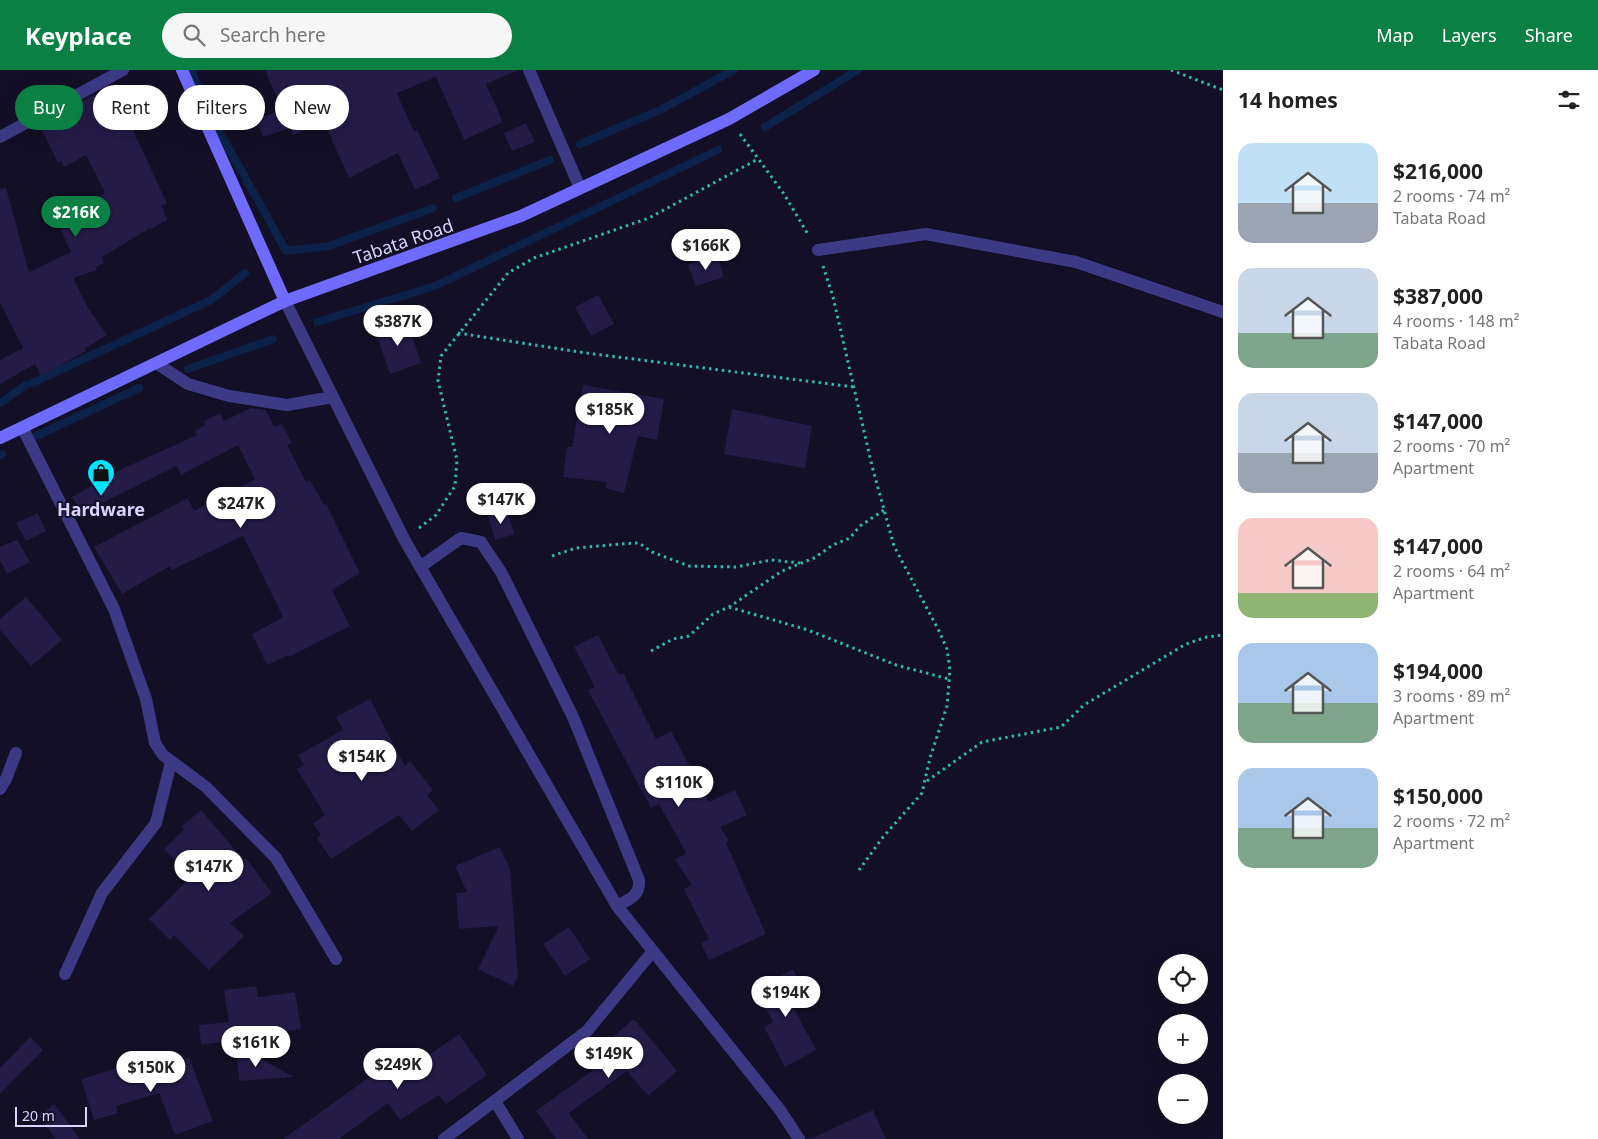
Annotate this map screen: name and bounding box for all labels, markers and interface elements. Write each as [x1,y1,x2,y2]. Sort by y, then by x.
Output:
search box [162,13,512,58]
text: Keyplace [25,19,132,52]
icon: search [180,21,208,49]
text: Search here [220,22,326,48]
text: Map [1376,23,1414,47]
text: Layers [1442,23,1497,47]
text: Share [1525,23,1573,47]
chip: Buy [15,85,83,130]
chip: Rent [93,85,168,130]
chip: Filters [178,85,265,130]
chip: New [275,85,349,130]
text: 14 homes [1238,86,1338,114]
icon: filters [1555,86,1583,114]
text: $216,000 [1393,157,1483,185]
icon: home [1278,163,1338,223]
text: 2 rooms · 74 m² [1393,185,1510,207]
pin: $216K [41,196,111,238]
text: $216K [52,201,100,223]
text: Tabata Road [1393,207,1486,229]
street label: Tabata Road [350,213,456,269]
pin: $166K [671,228,741,271]
text: $166K [682,234,730,256]
text: $387,000 [1393,282,1483,310]
icon: home [1278,288,1338,348]
pin: $387K [363,304,433,347]
text: $387K [374,310,422,332]
text: 4 rooms · 148 m² [1393,310,1519,332]
text: Tabata Road [1393,332,1486,354]
pin: $185K [575,392,645,435]
text: $185K [586,398,634,420]
text: $147,000 [1393,407,1483,435]
icon: home [1278,413,1338,473]
text: 2 rooms · 70 m² [1393,435,1510,457]
text: Apartment [1393,457,1474,479]
shop icon: Hardware [86,458,116,497]
pin: $147K [466,482,536,525]
pin: $247K [206,486,276,529]
text: $147K [477,488,525,510]
text: $247K [217,492,265,514]
place label: Hardware [57,497,145,521]
text: $147,000 [1393,532,1483,560]
icon: home [1278,538,1338,598]
text: 2 rooms · 64 m² [1393,560,1510,582]
text: Apartment [1393,582,1474,604]
text: $194,000 [1393,657,1483,685]
icon: home [1278,663,1338,723]
text: 3 rooms · 89 m² [1393,685,1510,707]
text: Apartment [1393,707,1474,729]
pin: $154K [327,740,397,782]
text: $154K [338,745,386,767]
pin: $110K [644,766,714,808]
text: $110K [655,771,703,793]
text: $150,000 [1393,782,1483,810]
icon: home [1278,788,1338,848]
text: 2 rooms · 72 m² [1393,810,1510,832]
text: Apartment [1393,832,1474,854]
pin: $147K [174,850,244,892]
text: $147K [185,855,233,877]
map controls [1158,954,1208,1124]
button: locate [1158,954,1208,1004]
pin: $194K [751,976,821,1018]
text: $194K [762,981,810,1003]
button: + [1158,1014,1208,1064]
pin: $161K [221,1026,291,1068]
text: $161K [232,1031,280,1053]
pin: $149K [574,1036,644,1079]
text: $149K [585,1042,633,1064]
pin: $249K [363,1048,433,1090]
pin: $150K [116,1050,186,1093]
text: $249K [374,1053,422,1075]
text: $150K [127,1056,175,1078]
button: − [1158,1074,1208,1124]
scale bar [15,1104,88,1127]
text: 20 m [22,1106,55,1125]

